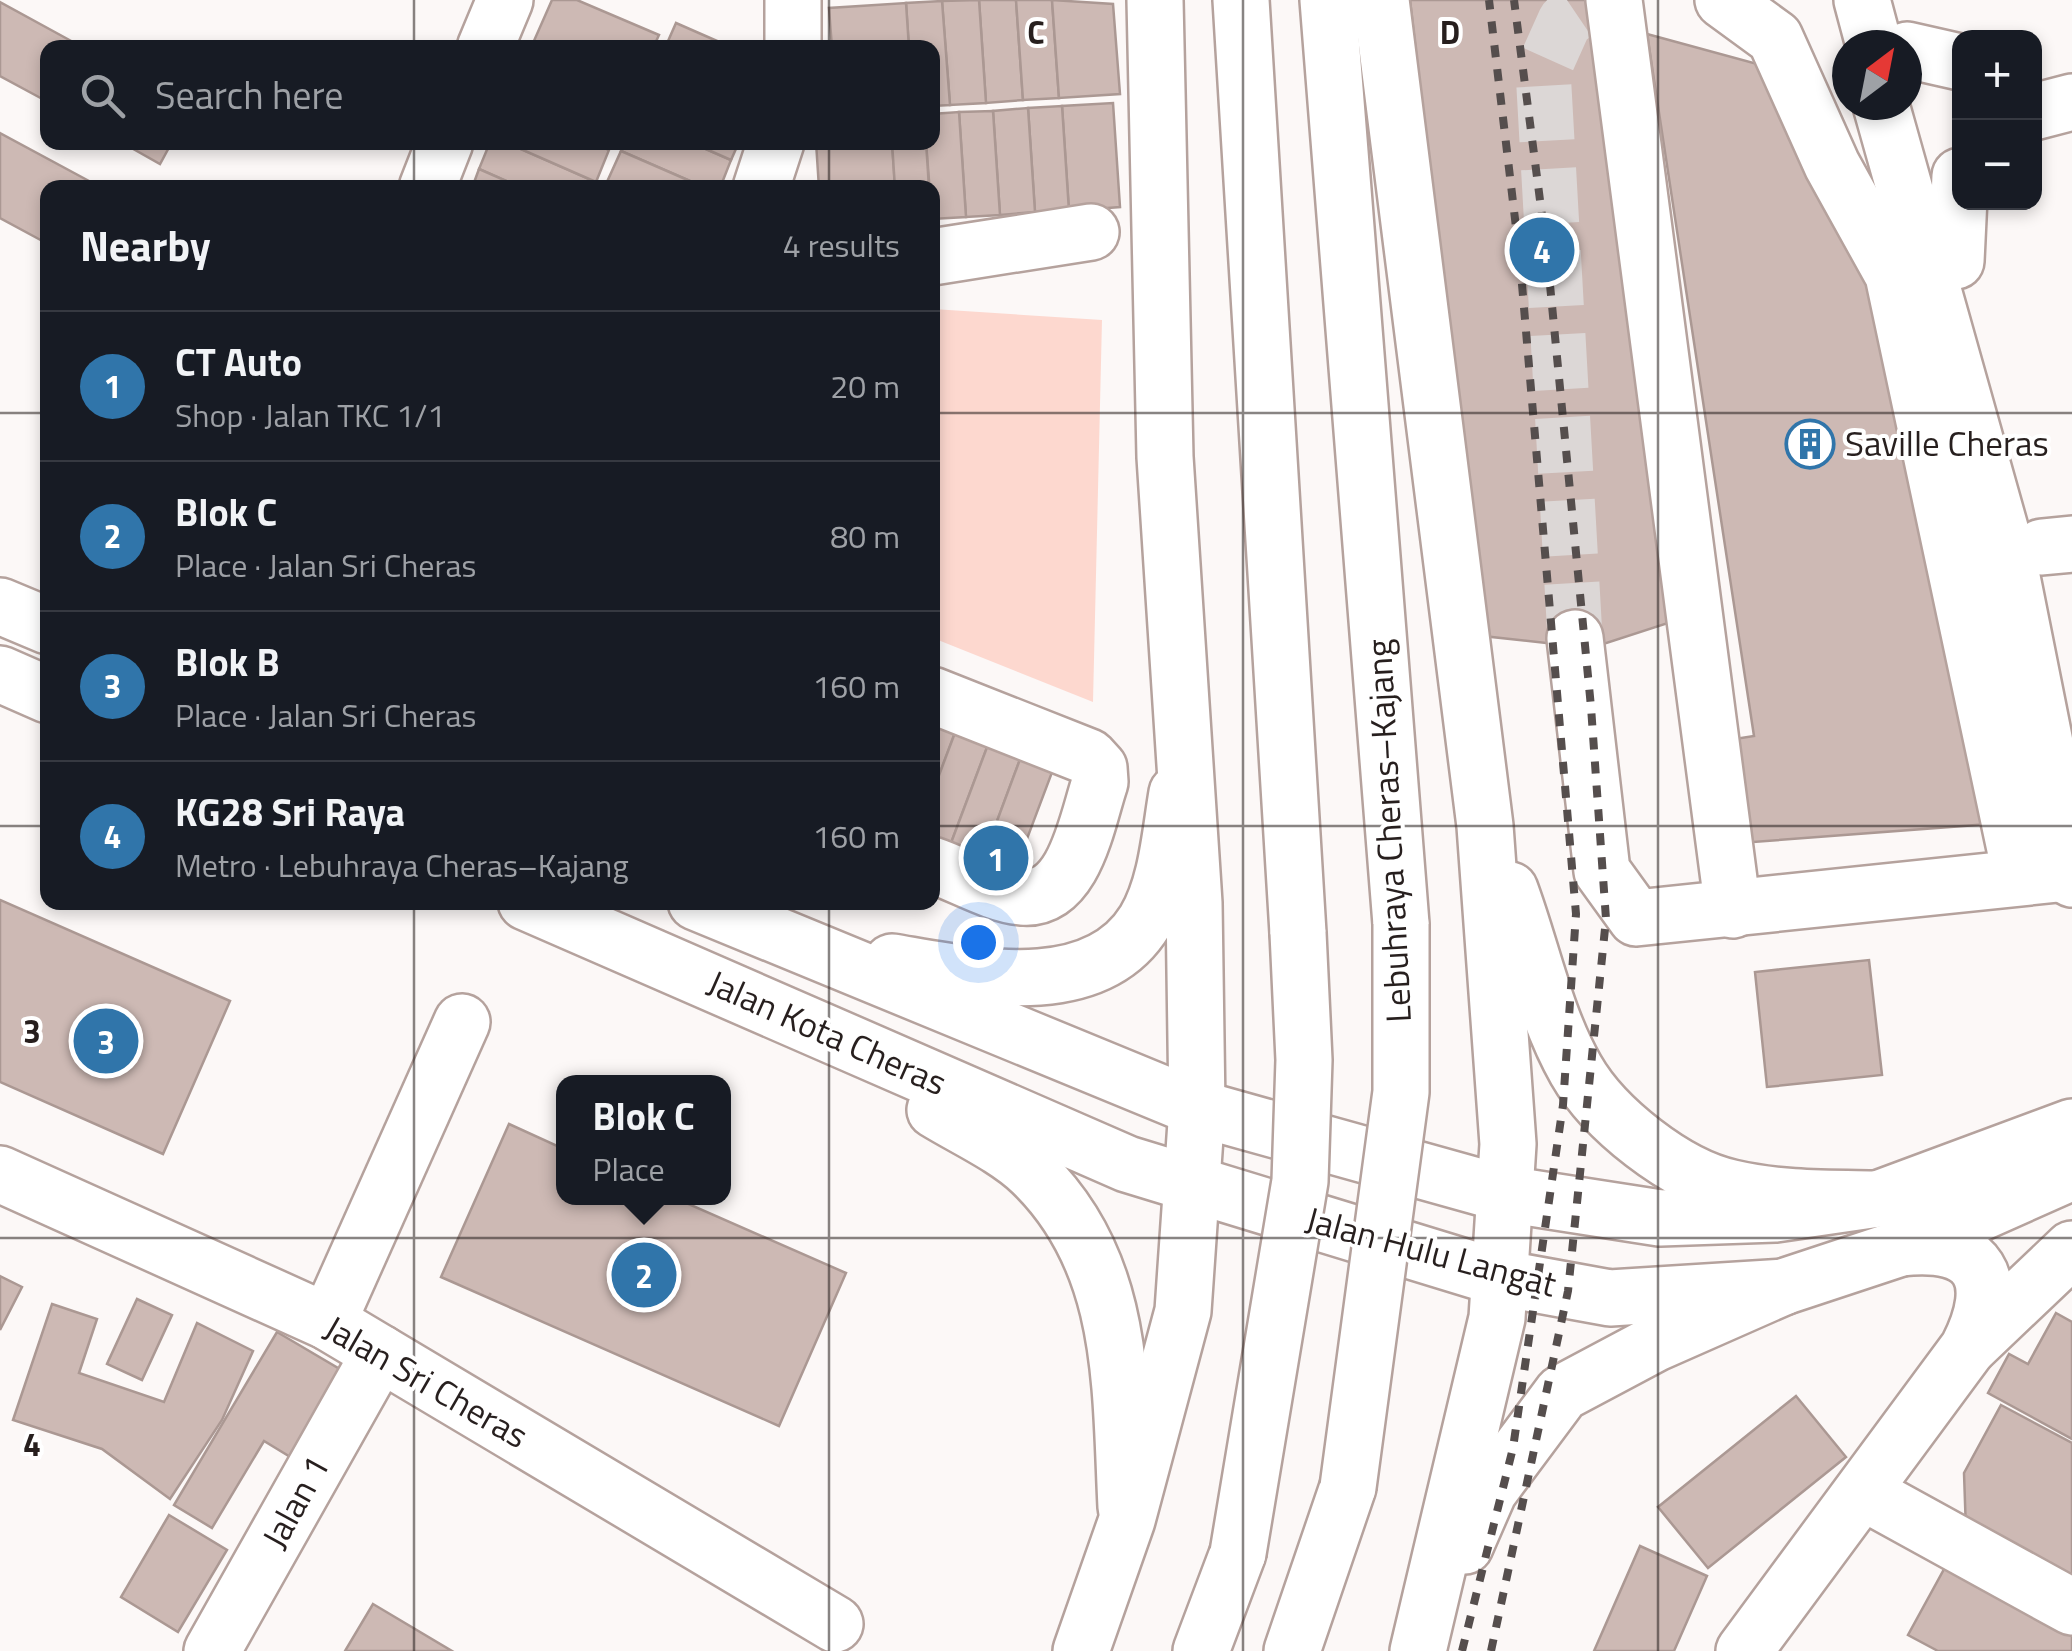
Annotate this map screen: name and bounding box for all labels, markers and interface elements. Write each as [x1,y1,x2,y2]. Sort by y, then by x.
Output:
text: C [1027,8,1045,56]
text: D [1440,8,1460,56]
north arrow [1832,30,1922,120]
map controls [1952,30,2042,210]
button: + [1952,30,2042,120]
search box [40,40,940,150]
text: Search here [155,66,343,124]
icon: search [75,68,130,123]
button: − [1952,120,2042,210]
pin: 4 [1510,212,1574,288]
text: Nearby [80,213,211,277]
text: 4 results [783,221,900,269]
text: CT Auto [175,333,302,391]
text: 1 [104,362,121,410]
text: 20 m [830,362,900,410]
text: Shop · Jalan TKC 1/1 [175,391,445,439]
place label: Saville Cheras [1845,416,2049,470]
building icon: Saville Cheras [1784,418,1836,470]
text: Blok C [175,483,277,541]
text: 2 [104,512,121,560]
text: 80 m [830,512,900,560]
text: Place · Jalan Sri Cheras [175,541,476,589]
text: Blok B [175,633,280,691]
street label: Lebuhraya Cheras–Kajang [1351,638,1425,1024]
text: 3 [104,662,121,710]
text: 160 m [812,662,900,710]
text: Place · Jalan Sri Cheras [175,691,476,739]
text: KG28 Sri Raya [175,783,405,841]
text: 4 [104,812,121,860]
text: 160 m [812,812,900,860]
pin: 1 [964,820,1028,896]
text: Metro · Lebuhraya Cheras–Kajang [175,841,629,889]
your location [953,917,1004,968]
street label: Jalan Kota Cheras [699,955,956,1109]
pin: 3 [74,1004,138,1078]
text: 3 [23,1007,41,1055]
popup [556,1075,731,1205]
text: Blok C [592,1087,695,1145]
text: Place [592,1145,665,1193]
street label: Jalan Hulu Langat [1300,1192,1562,1310]
pin: 2 [612,1238,676,1312]
street label: Jalan Sri Cheras [314,1301,539,1461]
text: 4 [23,1420,41,1468]
street label: Jalan 1 [247,1445,343,1558]

